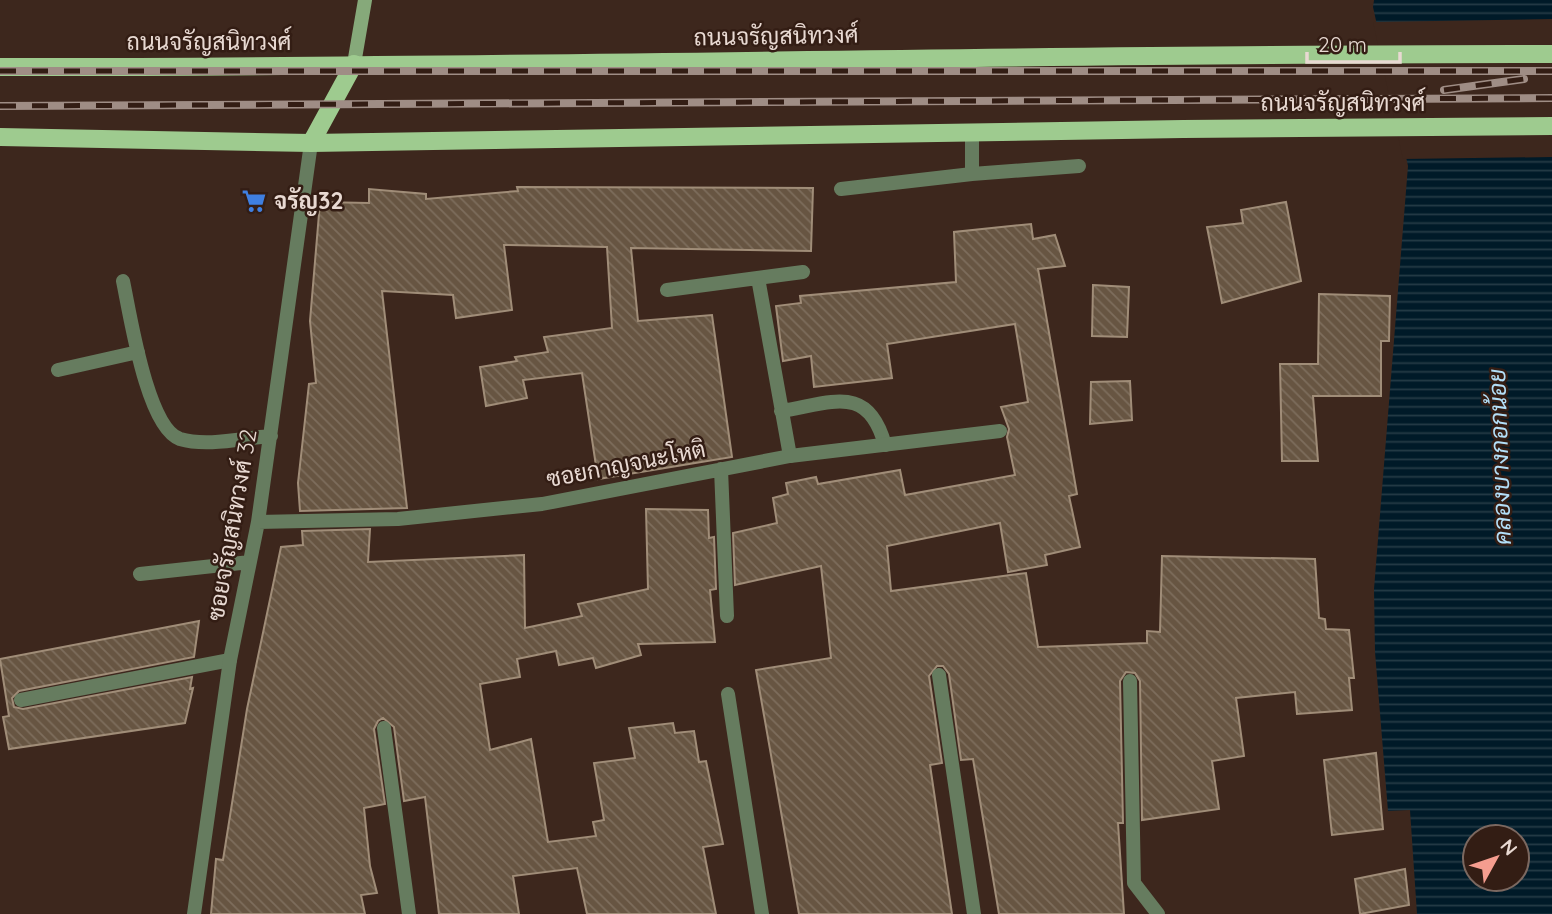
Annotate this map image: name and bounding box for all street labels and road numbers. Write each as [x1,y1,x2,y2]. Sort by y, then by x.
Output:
street label: ถนนจรัญสนิทวงศ์ [693,19,859,51]
street label: ถนนจรัญสนิทวงศ์ [127,26,291,56]
street label: ถนนจรัญสนิทวงศ์ [1261,87,1425,117]
street label: ซอยจรัญสนิทวงศ์ 32 [199,427,263,623]
street label: ซอยกาญจนะโหติ [544,433,708,493]

